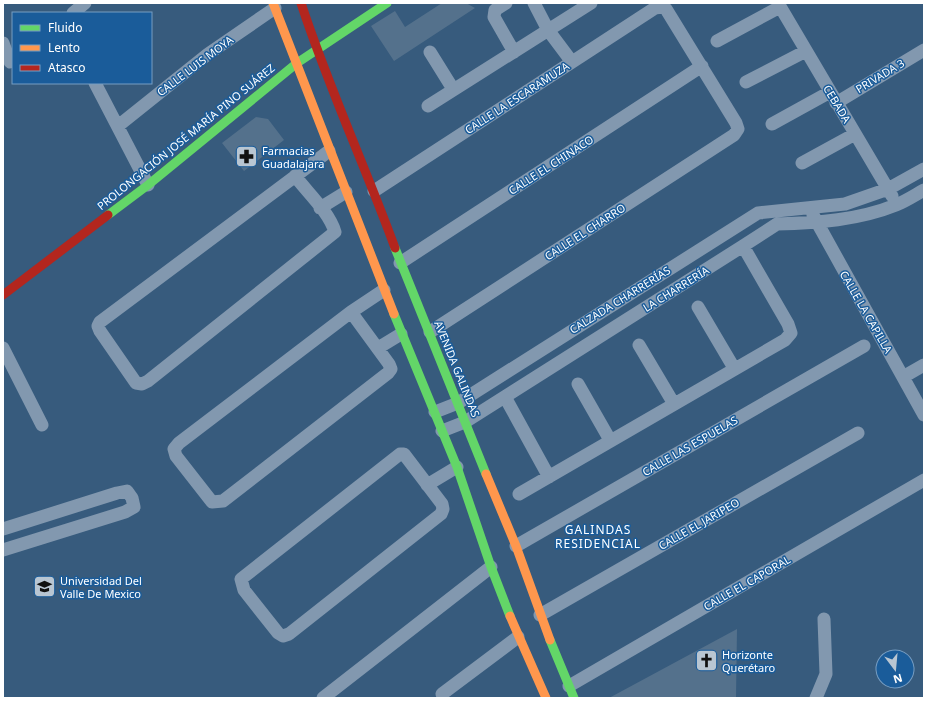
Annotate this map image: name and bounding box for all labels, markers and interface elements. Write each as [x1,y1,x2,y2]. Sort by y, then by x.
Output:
legend [12,12,152,84]
text: Fluido [48,19,82,36]
street label: CALLE LUIS MOYA [153,31,237,99]
text: Lento [48,39,80,56]
street label: PRIVADA 3 [853,55,907,96]
street label: CALLE LA ESCARAMUZA [462,58,573,137]
text: Atasco [48,59,86,76]
street label: PROLONGACIÓN JOSÉ MARÍA PINO SUÁREZ [94,60,278,213]
street label: CEBADA [820,82,855,126]
street label: CALLE EL CHINACO [505,131,596,198]
place label: Farmacias Guadalajara [262,143,324,171]
pharmacy icon: Farmacias Guadalajara [234,144,260,170]
street label: CALLE EL CHARRO [541,200,628,263]
street label: CALZADA CHARRERÍAS [566,262,673,337]
street label: LA CHARRERÍA [640,262,712,315]
street label: CALLE LA CAPILLA [837,268,897,357]
street label: AVENIDA GALINDAS [431,318,484,419]
street label: CALLE LAS ESPUELAS [639,412,740,479]
street label: CALLE EL JARIPEO [656,494,742,553]
district label: GALINDAS RESIDENCIAL [555,521,641,552]
street label: CALLE EL CAPORAL [701,551,793,614]
place label: Universidad Del Valle De Mexico [60,573,142,601]
school or university icon: Universidad Del Valle De Mexico [32,574,58,600]
place label: Horizonte Querétaro [722,647,776,675]
church icon: Horizonte Querétaro [693,648,719,674]
north arrow [875,649,915,689]
text: N [892,671,904,688]

